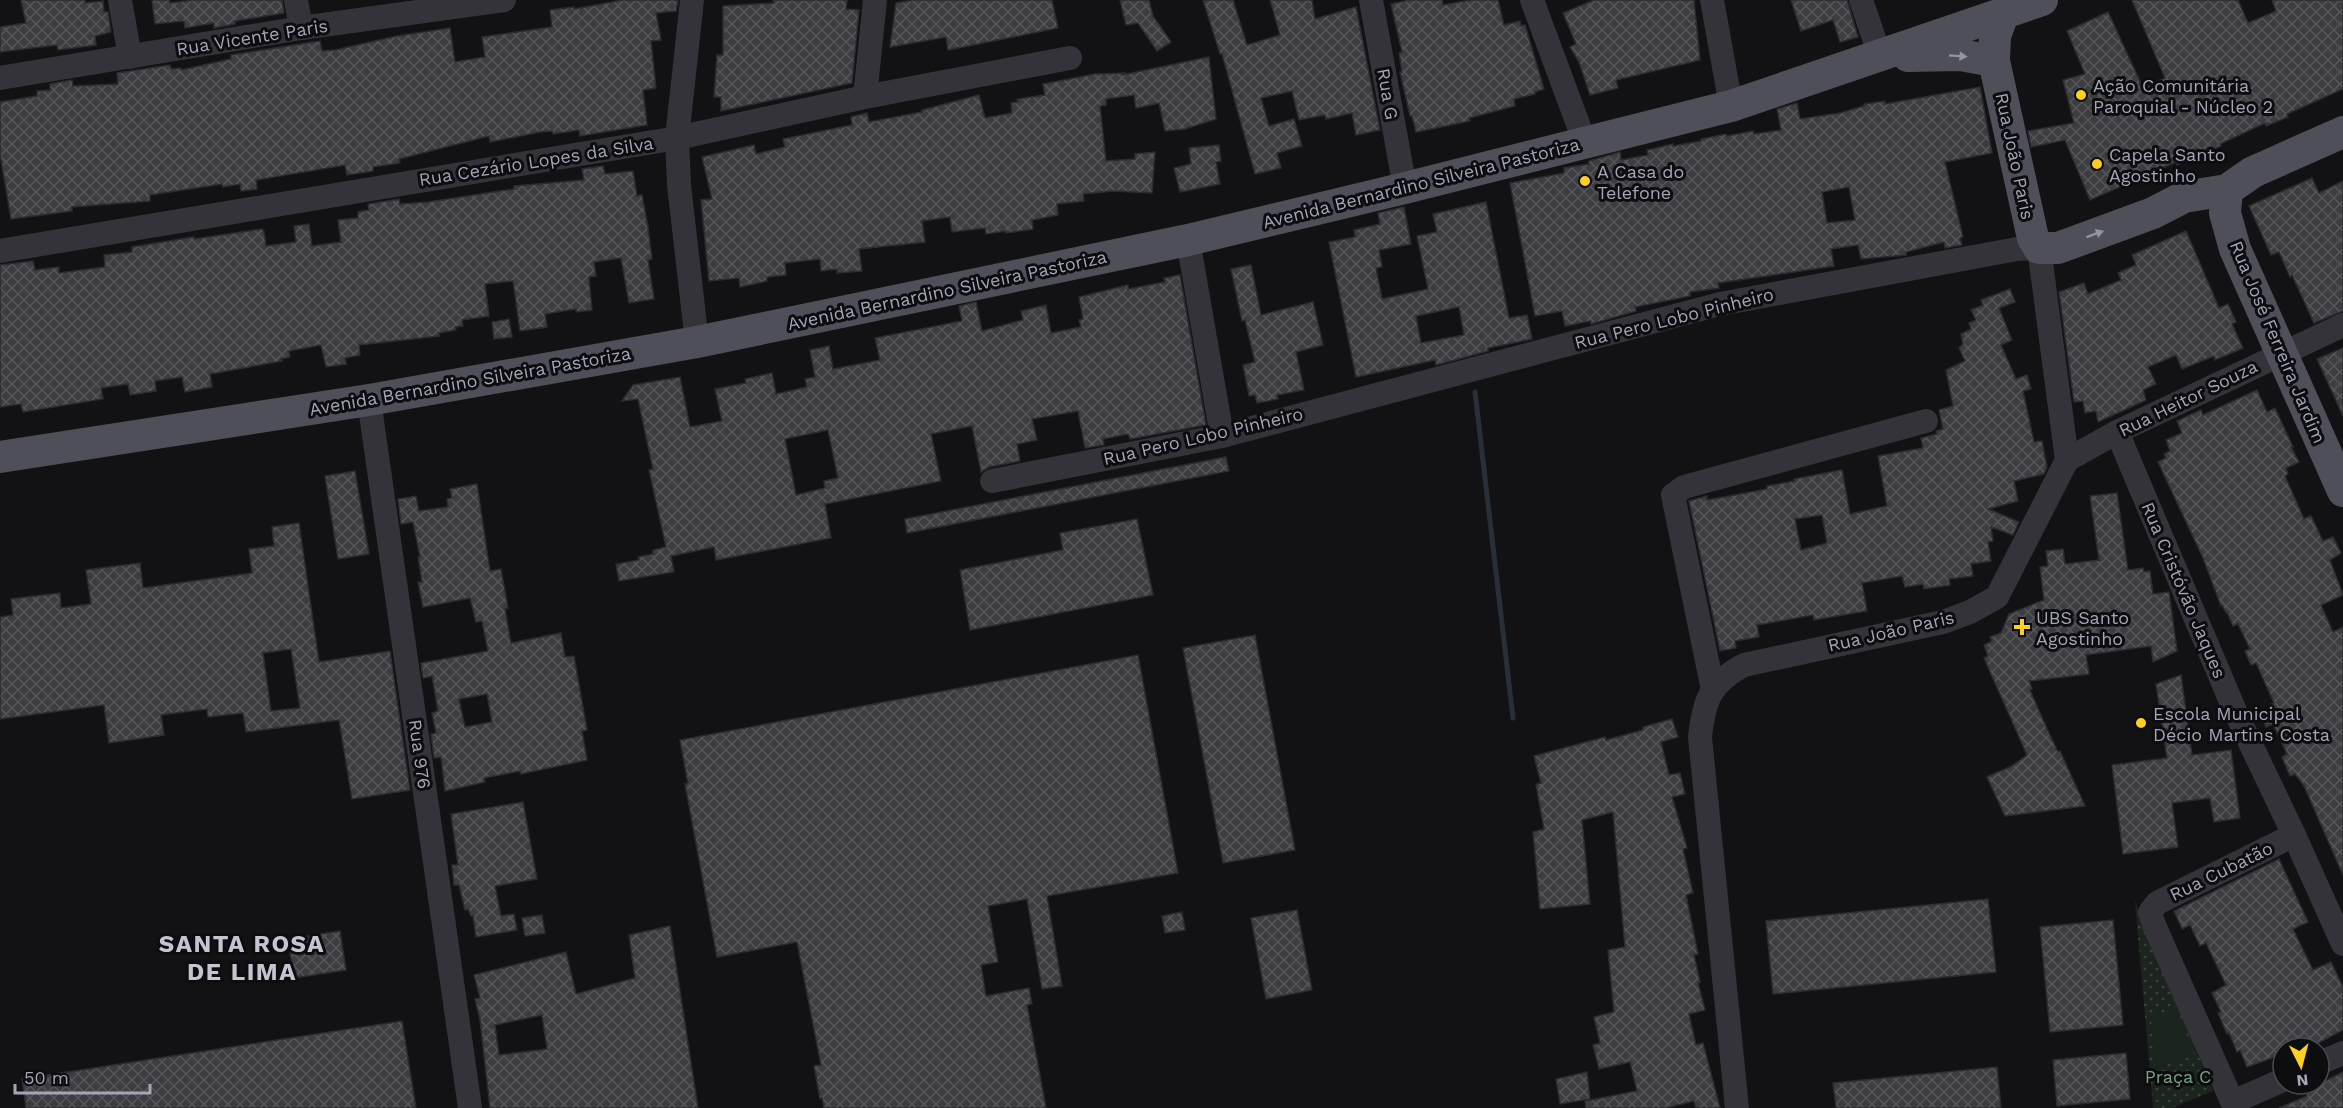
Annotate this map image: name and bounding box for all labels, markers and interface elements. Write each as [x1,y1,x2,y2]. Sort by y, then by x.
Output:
street label: Rua Vicente Paris [175,15,329,59]
one-way arrow [1949,51,1968,61]
street label: Rua G [1373,67,1403,121]
place label: Ação Comunitária Paroquial - Núcleo 2 [2093,75,2273,117]
marker: Ação Comunitária Paroquial - Núcleo 2 [2074,88,2088,102]
street label: Rua João Paris [1991,91,2039,221]
street label: Rua Cezário Lopes da Silva [417,132,655,190]
street label: Avenida Bernardino Silveira Pastoriza [1260,133,1582,233]
place label: Capela Santo Agostinho [2109,144,2226,186]
marker: Capela Santo Agostinho [2090,157,2104,171]
place label: A Casa do Telefone [1597,161,1684,203]
marker: A Casa do Telefone [1578,174,1592,188]
one-way arrow [2086,229,2104,239]
street label: Rua José Ferreira Jardim [2226,238,2330,446]
street label: Avenida Bernardino Silveira Pastoriza [785,246,1109,334]
street label: Rua Pero Lobo Pinheiro [1572,283,1776,353]
street label: Avenida Bernardino Silveira Pastoriza [308,342,632,420]
street label: Rua Heitor Souza [2115,355,2261,441]
street label: Rua Pero Lobo Pinheiro [1101,403,1305,469]
street label: Rua Cristóvão Jaques [2137,499,2231,681]
street label: Rua João Paris [1826,606,1956,656]
place label: UBS Santo Agostinho [2036,607,2129,649]
marker: UBS Santo Agostinho [2013,618,2031,636]
place label: Escola Municipal Décio Martins Costa [2153,703,2330,745]
marker: Escola Municipal Décio Martins Costa [2134,716,2148,730]
street label: Rua 976 [405,718,435,790]
street label: Rua Cubatão [2166,837,2276,905]
district label: SANTA ROSA DE LIMA [159,930,325,986]
north arrow [2271,1036,2331,1096]
scale bar [15,1057,150,1095]
park label: Praça C [2145,1066,2211,1087]
text: 50 m [24,1067,69,1088]
text: N [2296,1070,2309,1090]

